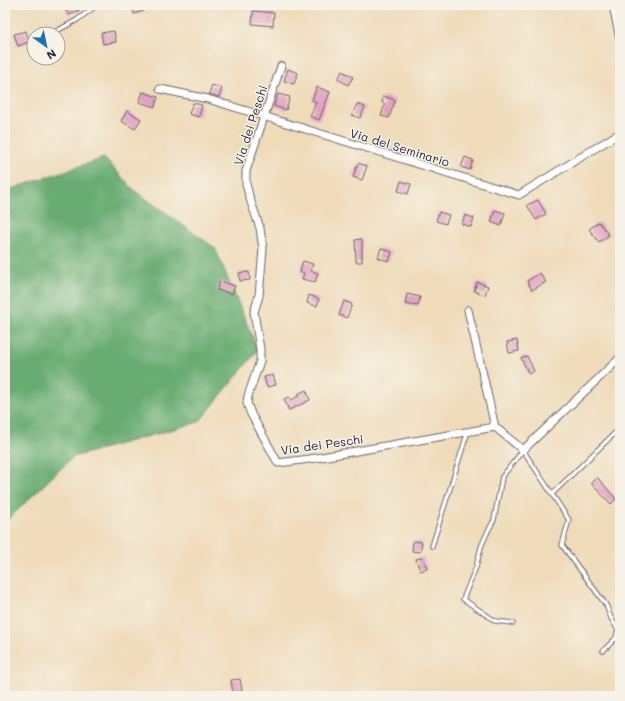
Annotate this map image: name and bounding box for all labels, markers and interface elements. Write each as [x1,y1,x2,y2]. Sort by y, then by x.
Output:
north arrow [26,26,66,66]
text: N [44,46,59,63]
street label: Via dei Peschi [230,83,270,167]
street label: Via del Seminario [348,124,452,170]
street label: Via dei Peschi [280,430,364,458]

